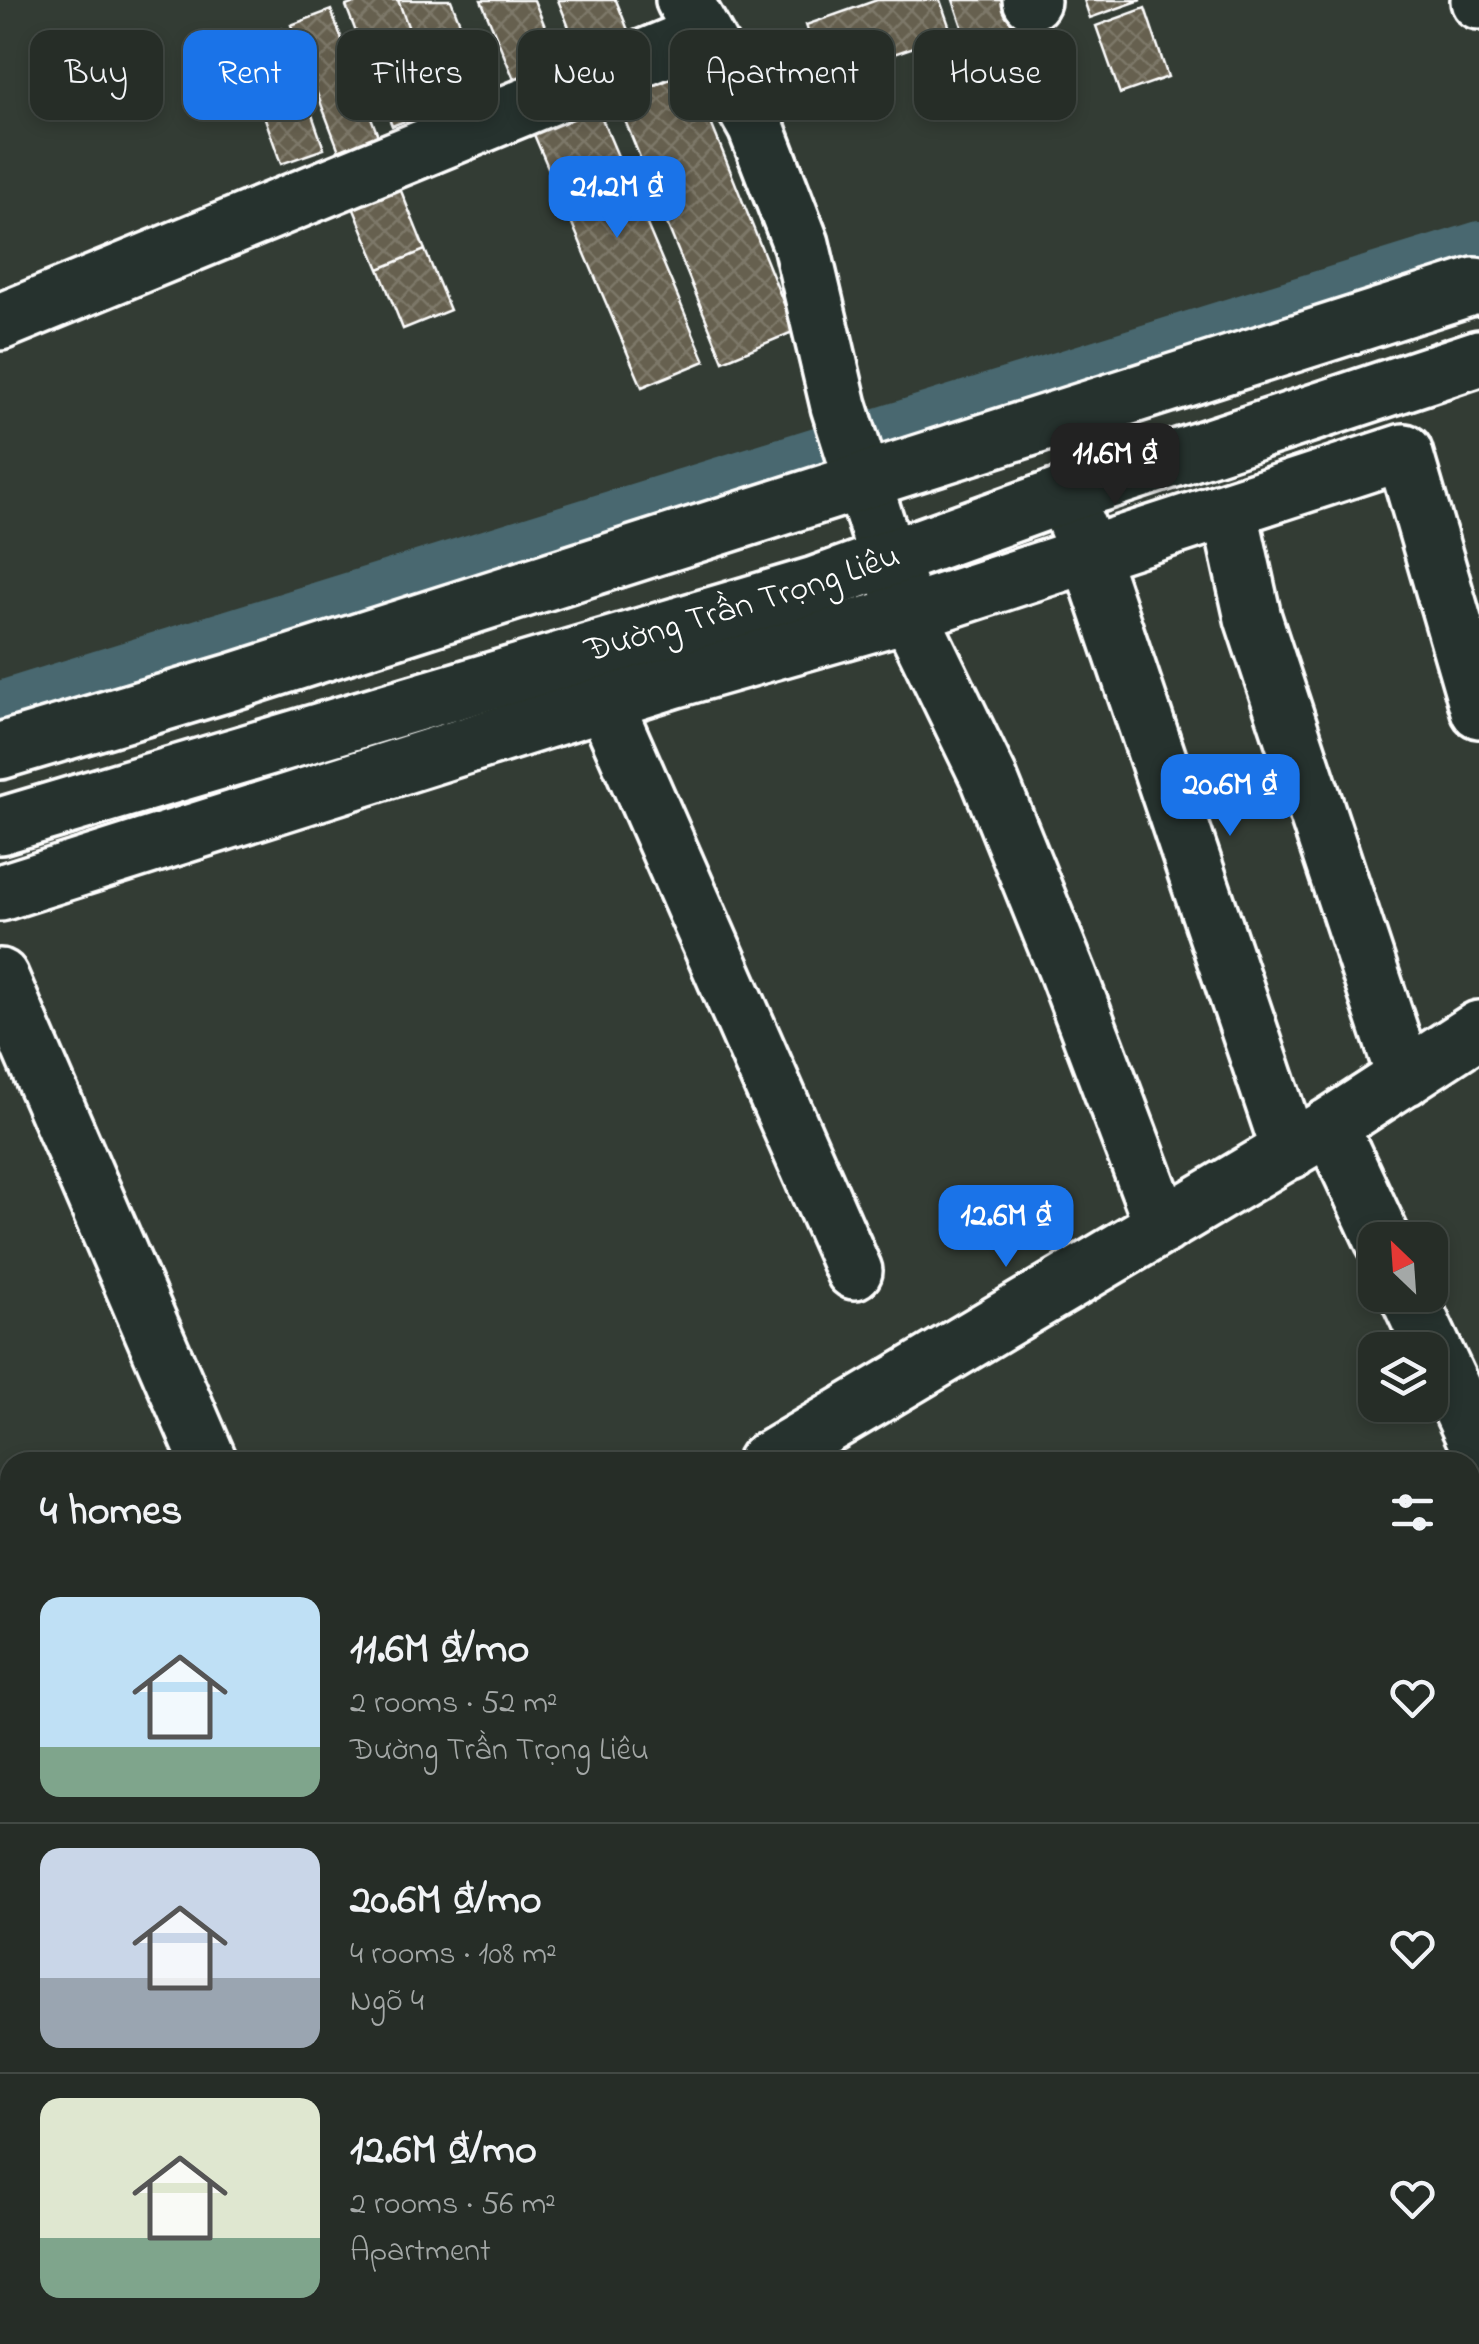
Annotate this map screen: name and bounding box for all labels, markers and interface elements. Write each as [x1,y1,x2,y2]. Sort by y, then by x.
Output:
chip: Buy [30,30,163,120]
chip: Rent [183,30,317,120]
chip: Filters [337,30,498,120]
chip: New [518,30,650,120]
chip: Apartment [670,30,894,120]
chip: House [914,30,1076,120]
pin: 21.2M ₫ [525,156,709,241]
text: 21.2M ₫ [571,165,663,212]
pin: 11.6M ₫ [1023,423,1207,508]
text: 11.6M ₫ [1072,432,1158,479]
street label: Đường Trần Trọng Liêu [578,531,907,677]
pin: 20.6M ₫ [1138,754,1322,839]
text: 20.6M ₫ [1183,763,1277,810]
pin: 12.6M ₫ [914,1185,1098,1270]
text: 12.6M ₫ [961,1194,1051,1241]
north arrow [1358,1222,1448,1312]
map controls [1358,1222,1448,1422]
button: layers [1358,1332,1448,1422]
text: 4 homes [40,1482,182,1543]
icon: filters [1385,1485,1440,1540]
text: 11.6M ₫/mo [350,1620,529,1681]
icon: home [120,1637,240,1757]
icon: heart [1385,1670,1440,1725]
text: 2 rooms · 52 m² [350,1681,558,1728]
text: Đường Trần Trọng Liêu [350,1728,649,1775]
text: 20.6M ₫/mo [350,1871,542,1932]
icon: home [120,1888,240,2008]
icon: heart [1385,1921,1440,1976]
text: 4 rooms · 108 m² [350,1932,557,1979]
text: Ngõ 4 [350,1979,424,2026]
text: 12.6M ₫/mo [350,2121,537,2182]
icon: home [120,2138,240,2258]
icon: heart [1385,2171,1440,2226]
text: 2 rooms · 56 m² [350,2182,556,2229]
text: Apartment [350,2229,491,2276]

